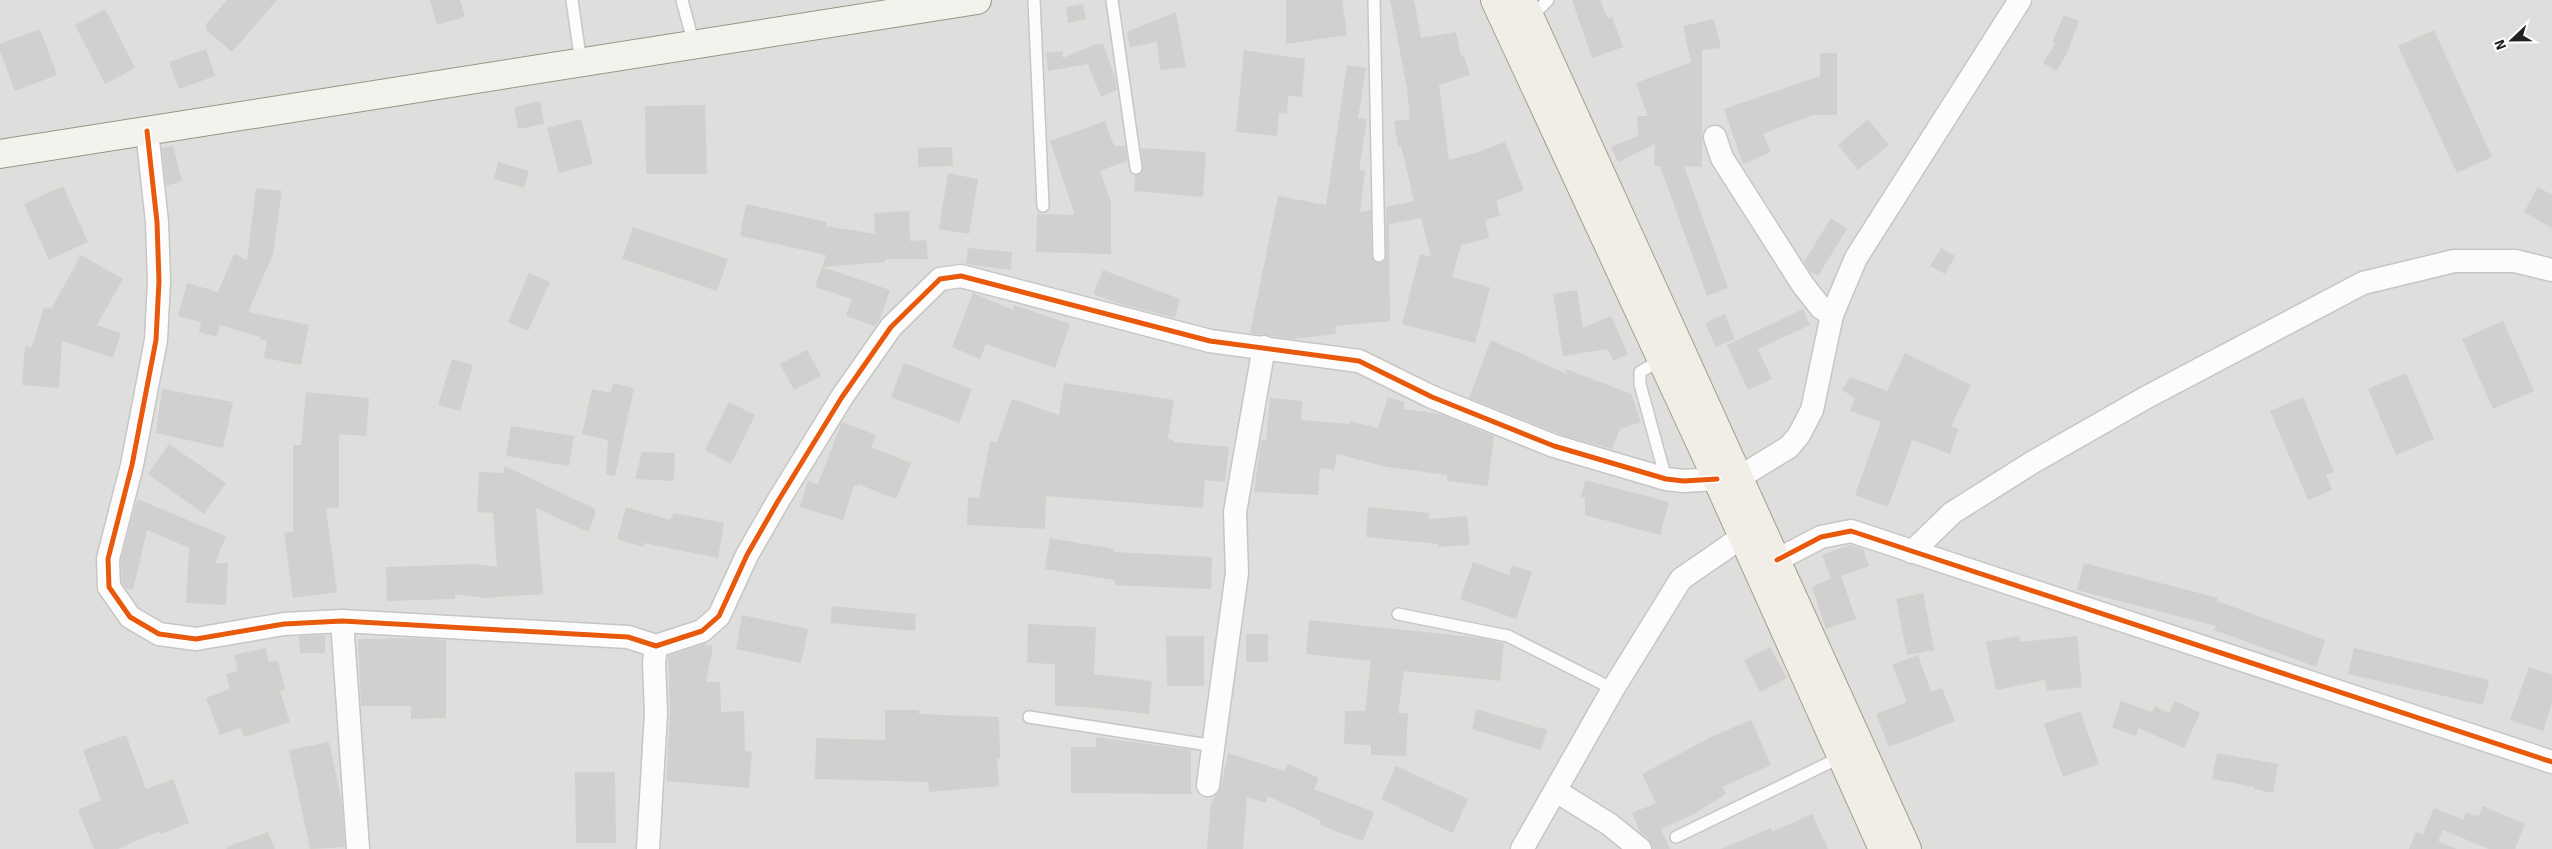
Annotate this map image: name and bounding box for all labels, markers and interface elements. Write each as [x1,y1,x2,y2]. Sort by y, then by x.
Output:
north arrow [2487,15,2537,65]
text: N [2491,37,2510,52]

